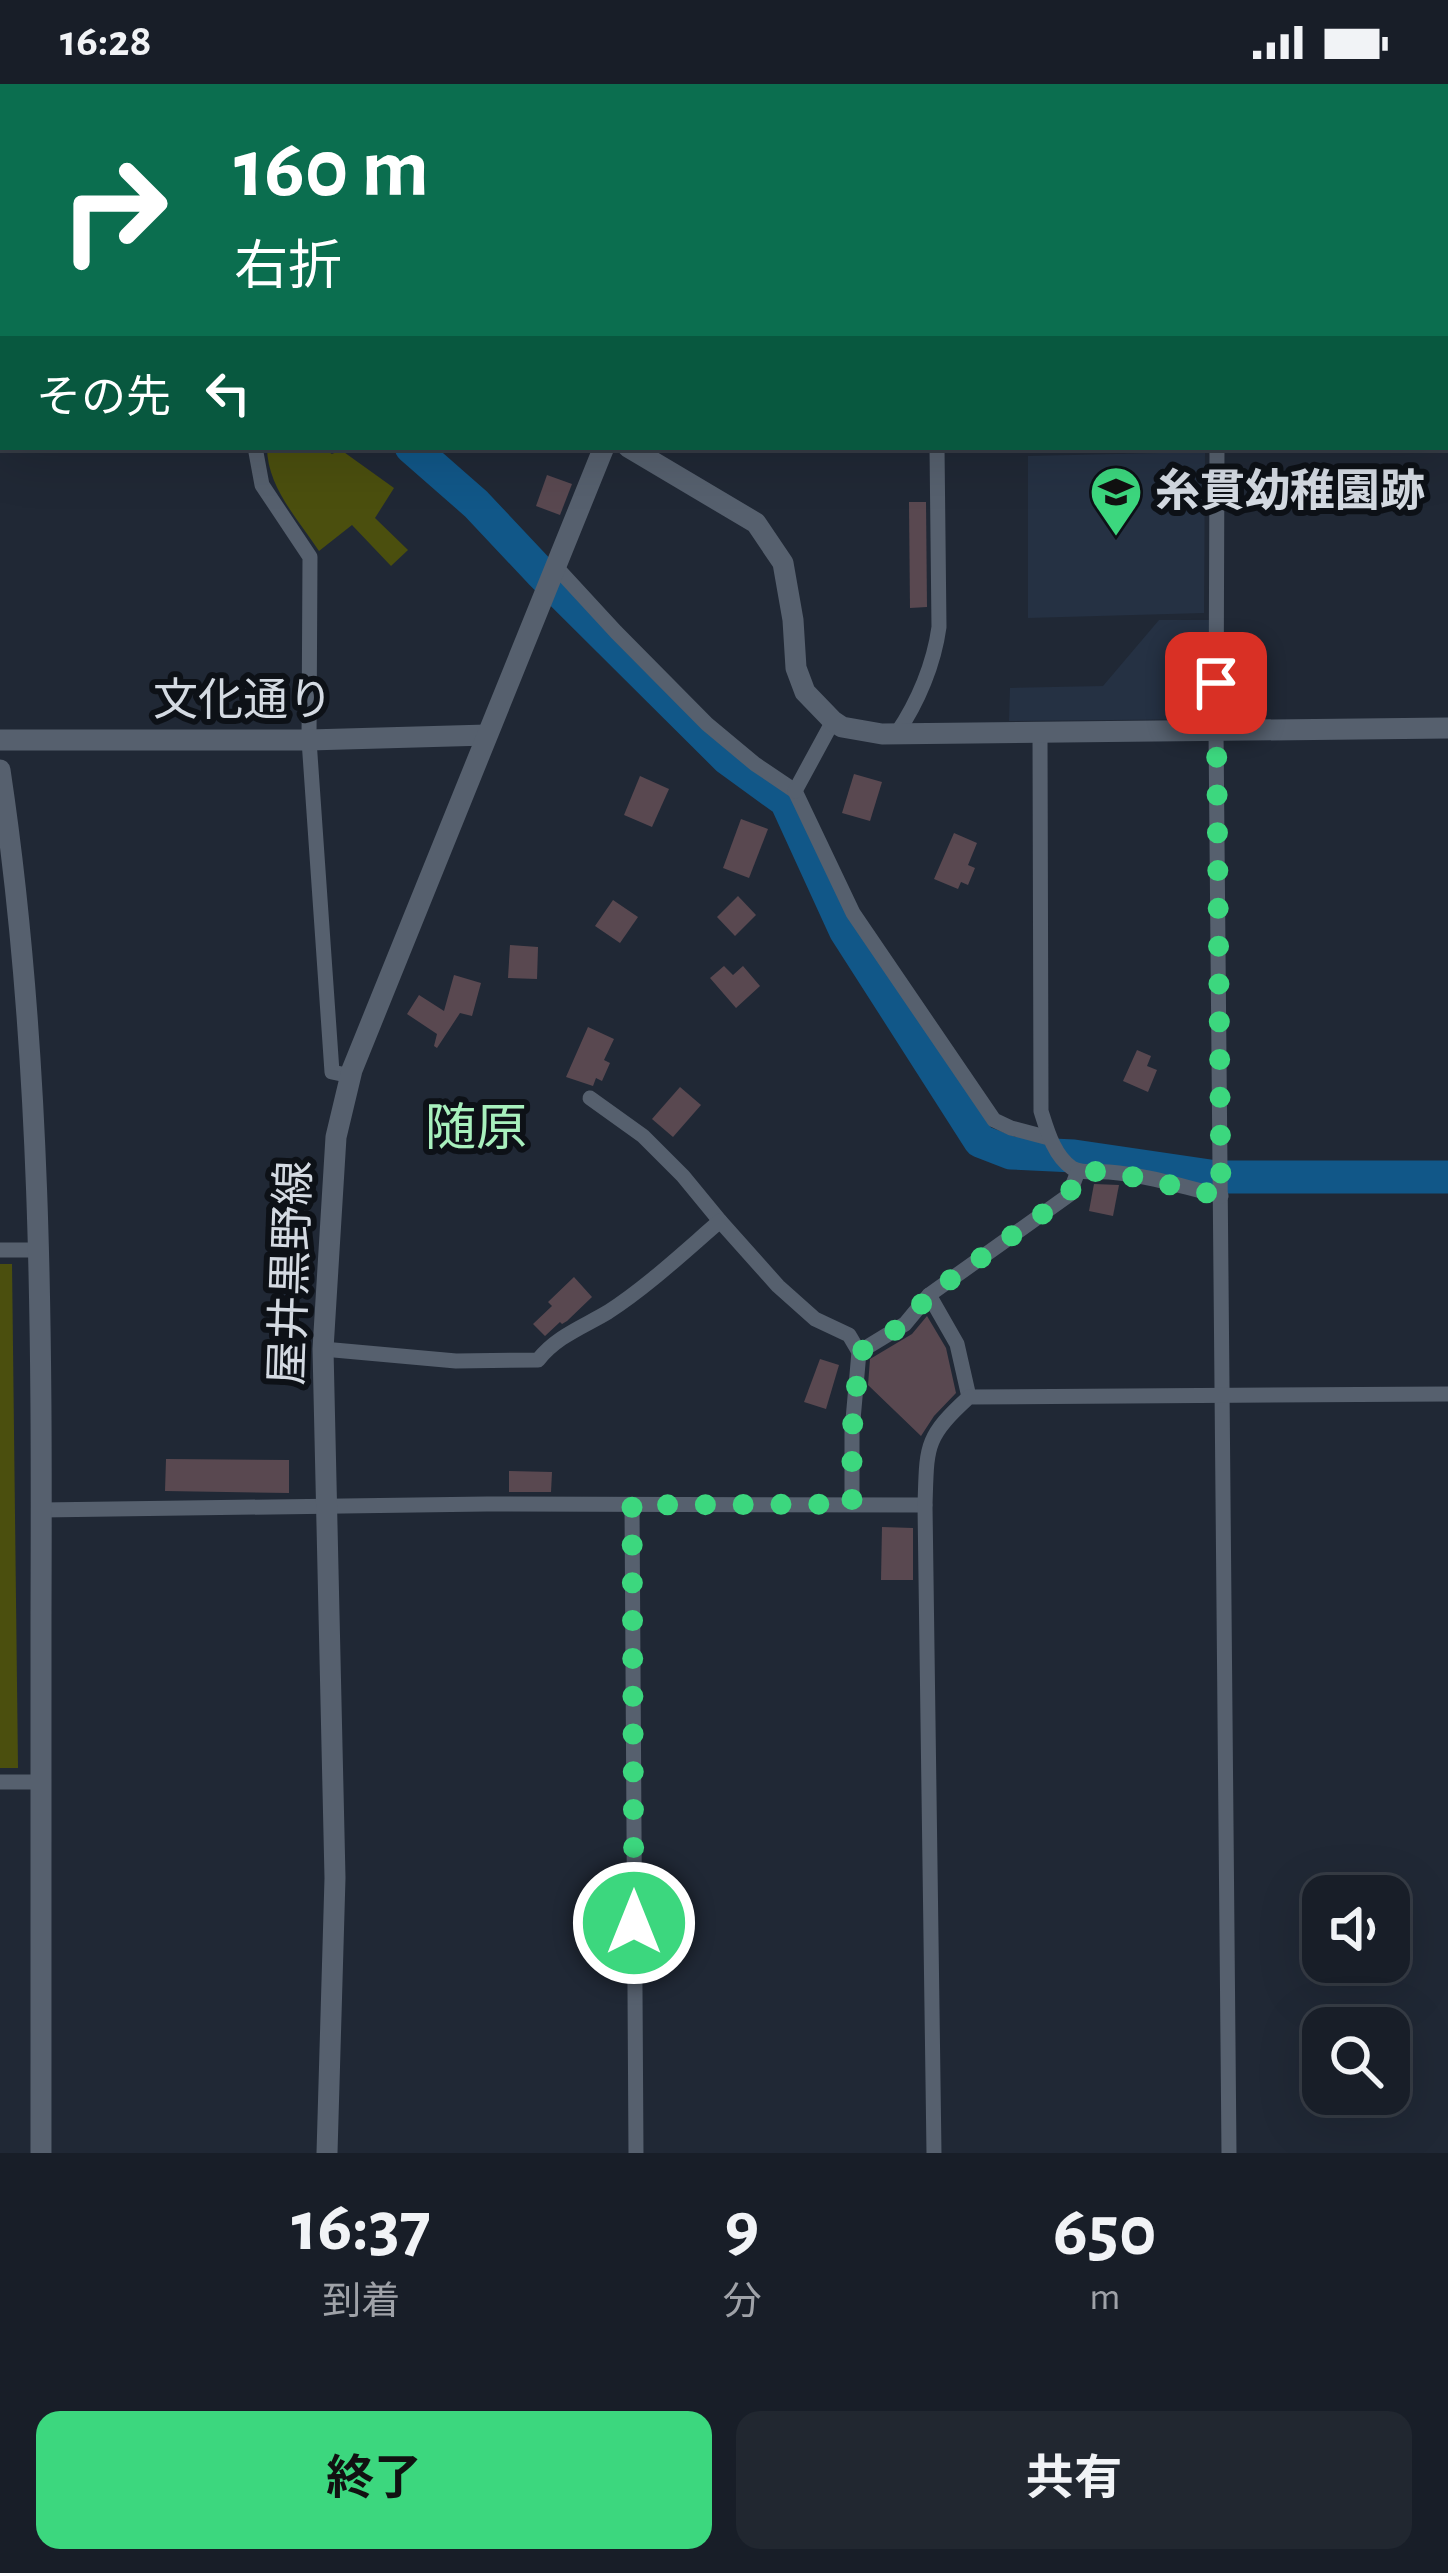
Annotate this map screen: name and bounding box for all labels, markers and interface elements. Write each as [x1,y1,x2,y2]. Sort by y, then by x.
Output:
text: 16:28 [60,19,152,64]
text: 160 m [234,128,429,212]
icon: right [36,132,192,288]
text: 右折 [234,241,342,295]
icon: left [195,360,261,426]
text: その先 [36,376,171,421]
school or university icon: 糸貫幼稚園跡 [1088,464,1144,538]
place label: 糸貫幼稚園跡 [1155,467,1425,515]
pin [1165,632,1267,734]
icon: arrive [1183,650,1249,716]
street label: 文化通り [153,677,333,724]
district label: 随原 [425,1102,527,1155]
street label: 屋井黒野線 [264,1160,318,1386]
position arrow [571,1860,697,1986]
map controls [1302,1875,1410,2115]
button: sound [1302,1875,1410,1983]
button: search [1302,2007,1410,2115]
text: 16:37 [292,2191,431,2263]
text: 9 [725,2191,759,2263]
text: 650 [1053,2196,1156,2268]
text: m [1089,2278,1120,2317]
text: 到着 [322,2283,400,2322]
text: 分 [722,2283,761,2322]
button: 終了 [36,2411,712,2549]
button: 共有 [736,2411,1412,2549]

